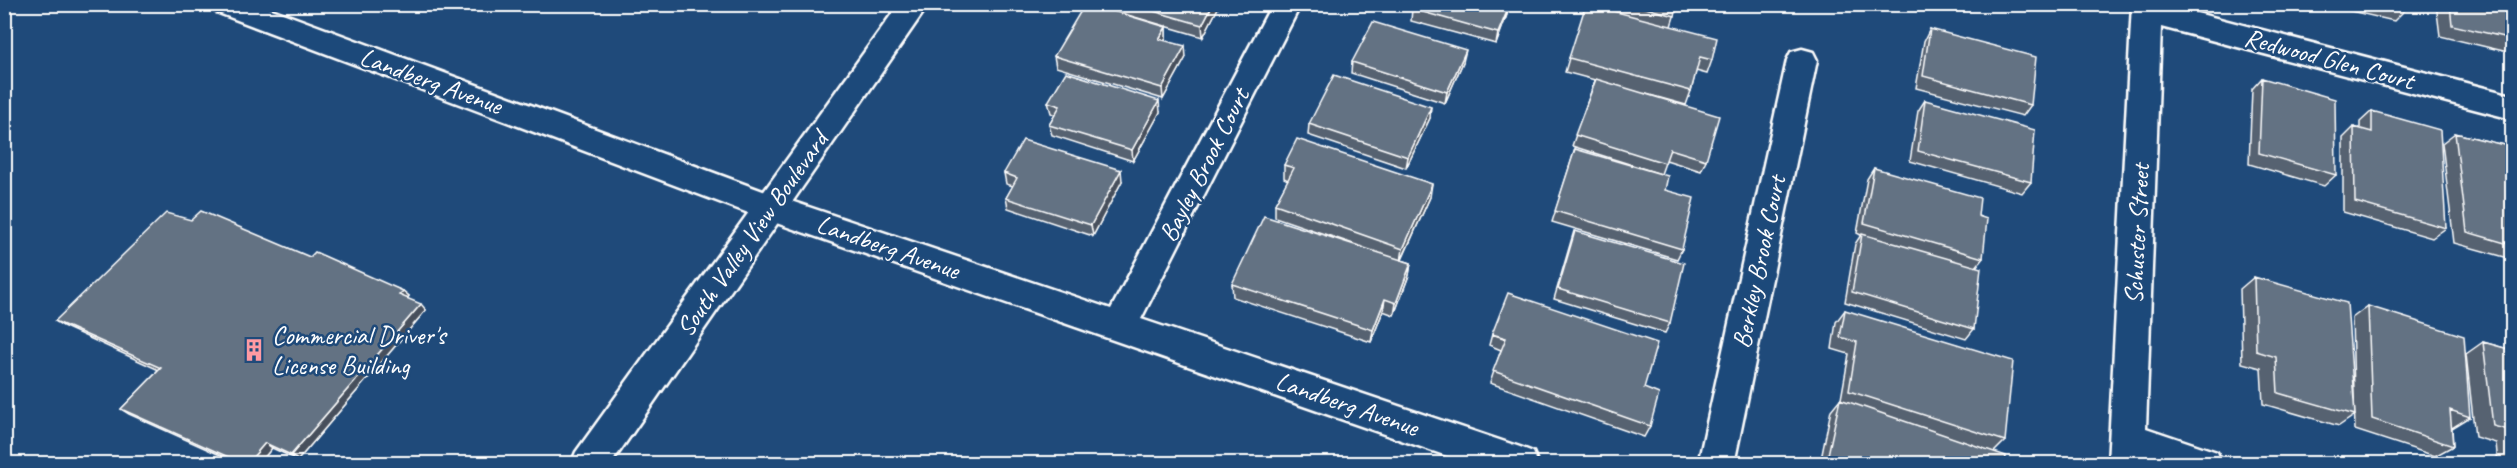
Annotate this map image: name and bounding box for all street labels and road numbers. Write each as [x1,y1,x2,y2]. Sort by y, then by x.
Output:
street label: Redwood Glen Court [2241,21,2419,98]
street label: Landberg Avenue [356,40,508,122]
street label: Bayley Brook Court [1151,81,1258,247]
street label: South Valley View Boulevard [669,122,837,343]
street label: Schuster Street [2117,161,2157,305]
street label: Berkley Brook Court [1725,171,1794,351]
street label: Landberg Avenue [812,207,965,287]
street label: Landberg Avenue [1271,364,1424,444]

